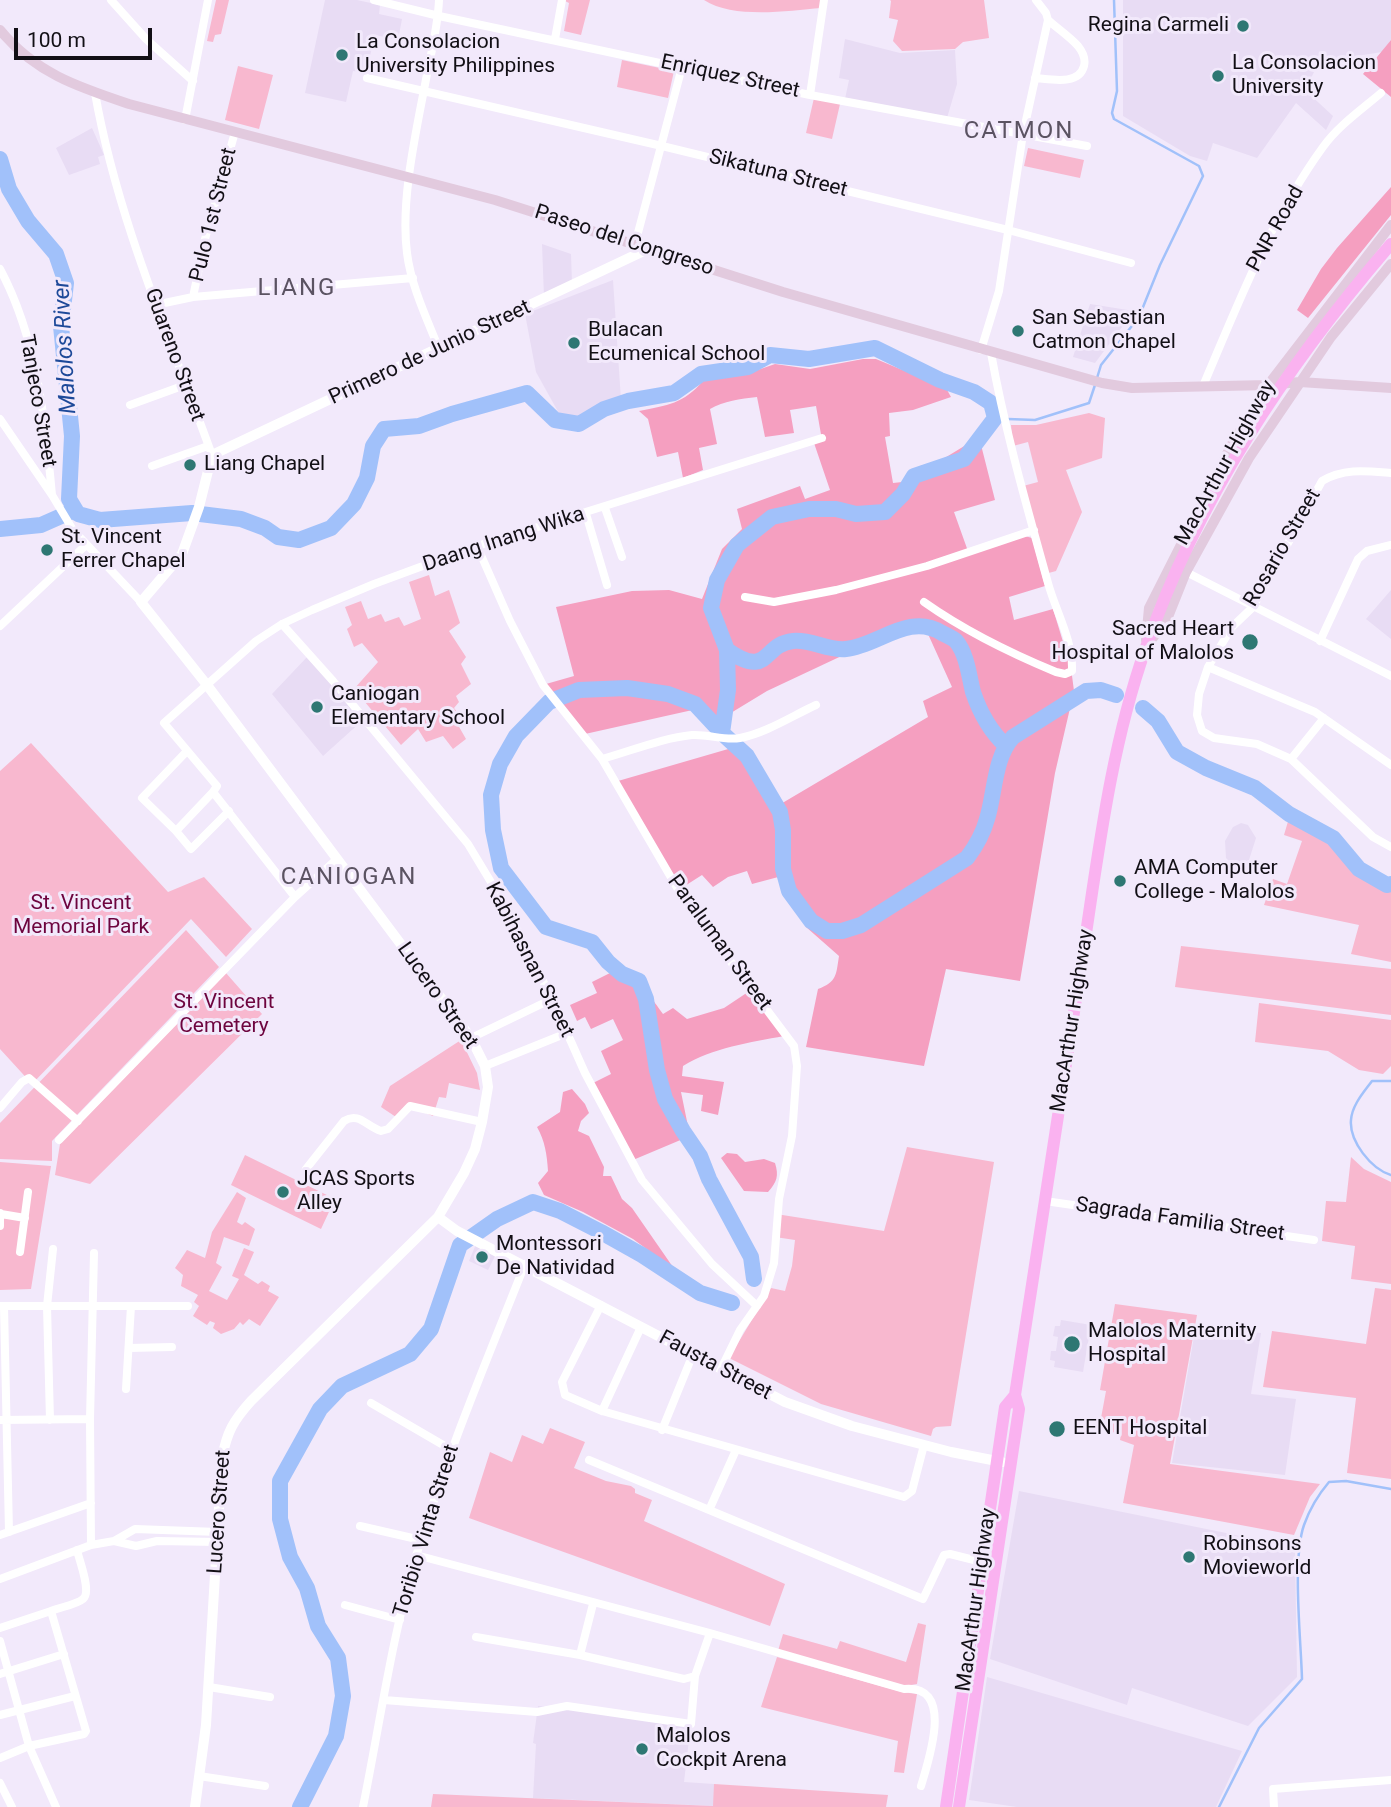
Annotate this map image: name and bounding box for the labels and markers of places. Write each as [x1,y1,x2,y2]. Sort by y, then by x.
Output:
place label: Regina Carmeli [1088,13,1229,39]
marker: Regina Carmeli [1235,18,1251,34]
place label: La Consolacion University Philippines [356,30,555,80]
marker: La Consolacion University Philippines [334,47,350,63]
place label: La Consolacion University [1232,51,1376,101]
marker: La Consolacion University [1210,68,1226,84]
place label: San Sebastian Catmon Chapel [1032,306,1176,356]
place label: Bulacan Ecumenical School [588,318,765,368]
marker: San Sebastian Catmon Chapel [1010,323,1026,339]
marker: Bulacan Ecumenical School [566,335,582,351]
place label: Liang Chapel [204,452,325,478]
marker: Liang Chapel [182,457,198,473]
place label: St. Vincent Ferrer Chapel [61,525,186,575]
marker: St. Vincent Ferrer Chapel [39,542,55,558]
place label: Sacred Heart Hospital of Malolos [1051,617,1234,667]
marker: Sacred Heart Hospital of Malolos [1240,632,1260,652]
place label: Caniogan Elementary School [331,682,505,732]
marker: Caniogan Elementary School [309,699,325,715]
place label: AMA Computer College - Malolos [1134,856,1295,906]
marker: AMA Computer College - Malolos [1112,873,1128,889]
place label: JCAS Sports Alley [297,1167,415,1217]
marker: JCAS Sports Alley [275,1184,291,1200]
place label: Montessori De Natividad [496,1232,615,1282]
marker: Montessori De Natividad [474,1249,490,1265]
place label: Malolos Maternity Hospital [1088,1319,1256,1369]
marker: Malolos Maternity Hospital [1062,1334,1082,1354]
place label: EENT Hospital [1073,1416,1207,1442]
marker: EENT Hospital [1047,1419,1067,1439]
place label: Robinsons Movieworld [1203,1532,1311,1582]
marker: Robinsons Movieworld [1181,1549,1197,1565]
place label: Malolos Cockpit Arena [656,1724,787,1774]
marker: Malolos Cockpit Arena [634,1741,650,1757]

